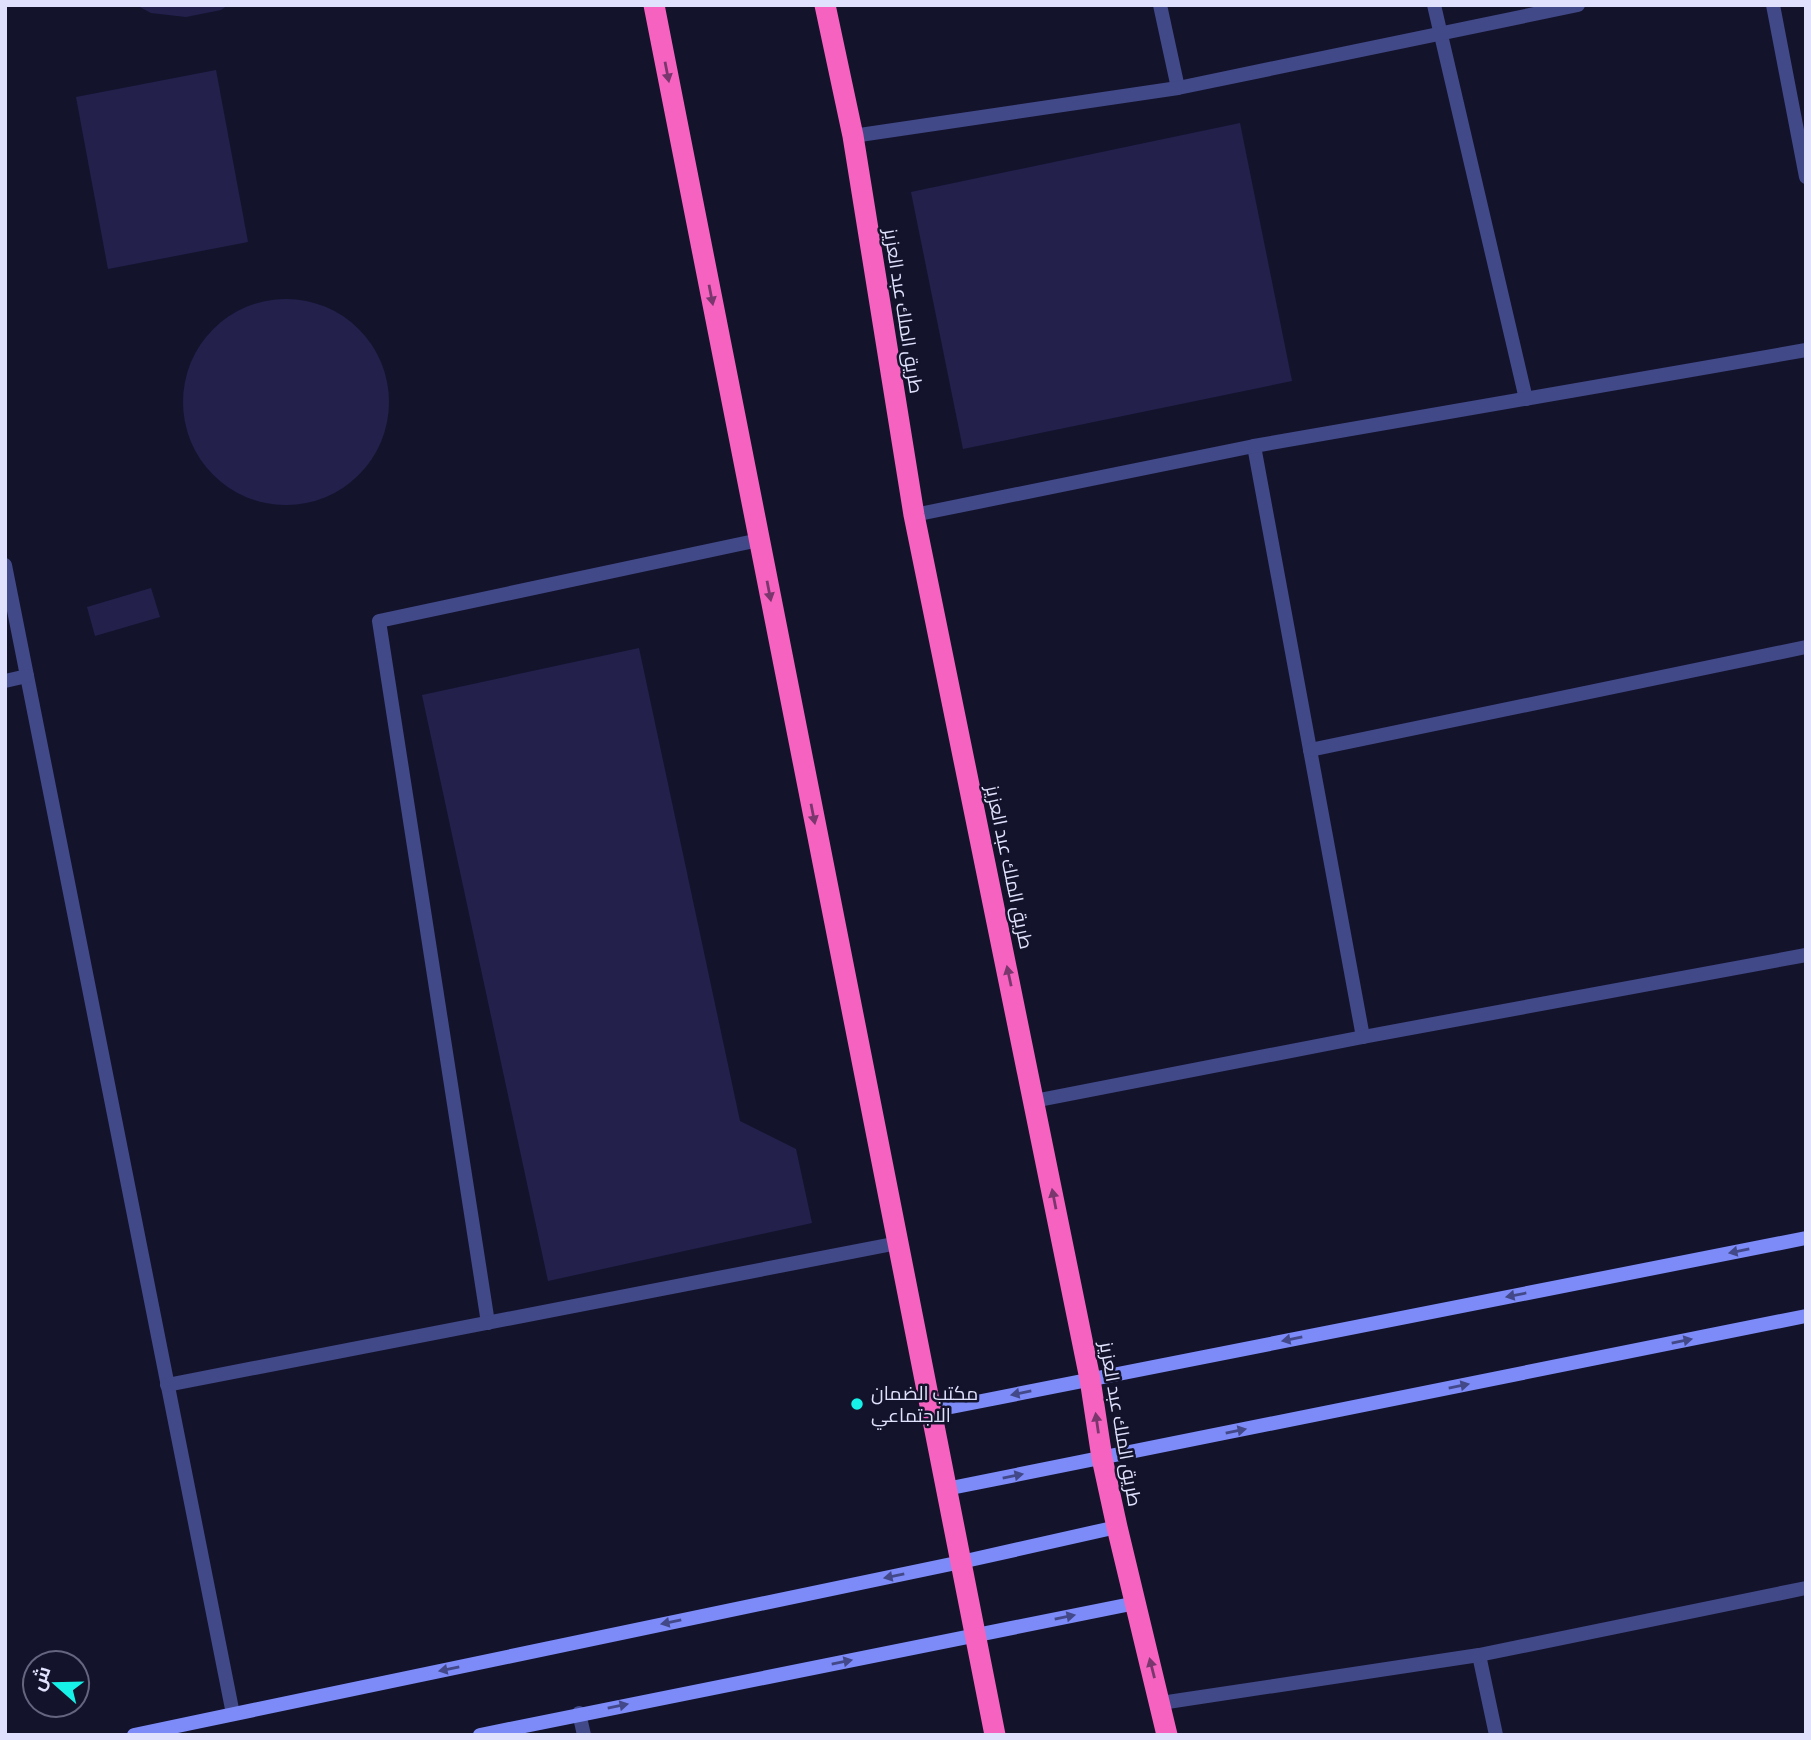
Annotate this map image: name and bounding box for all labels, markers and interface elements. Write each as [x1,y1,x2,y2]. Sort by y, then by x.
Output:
one-way arrow [662,61,673,83]
street label: طريق الملك عبد العزيز [878,226,929,395]
one-way arrow [706,284,717,306]
one-way arrow [764,580,775,602]
street label: طريق الملك عبد العزيز [980,782,1039,951]
one-way arrow [808,803,819,825]
one-way arrow [1003,965,1014,987]
one-way arrow [1049,1188,1060,1210]
one-way arrow [1728,1246,1750,1257]
one-way arrow [1505,1290,1527,1301]
one-way arrow [1281,1334,1303,1345]
one-way arrow [1671,1335,1693,1346]
street label: طريق الملك عبد العزيز [1094,1339,1147,1508]
one-way arrow [1448,1380,1470,1391]
place label: مكتب الضمان الاجتماعي [871,1381,978,1430]
one-way arrow [1010,1387,1032,1398]
marker: مكتب الضمان الاجتماعي [849,1396,865,1412]
one-way arrow [1091,1411,1102,1433]
one-way arrow [1225,1426,1247,1437]
one-way arrow [1002,1470,1024,1481]
one-way arrow [883,1570,905,1581]
one-way arrow [1054,1612,1076,1623]
one-way arrow [660,1617,682,1628]
north arrow [21,1649,91,1719]
one-way arrow [831,1656,853,1667]
one-way arrow [1146,1657,1157,1679]
text: ش [25,1663,55,1694]
one-way arrow [438,1663,460,1674]
one-way arrow [607,1700,629,1711]

